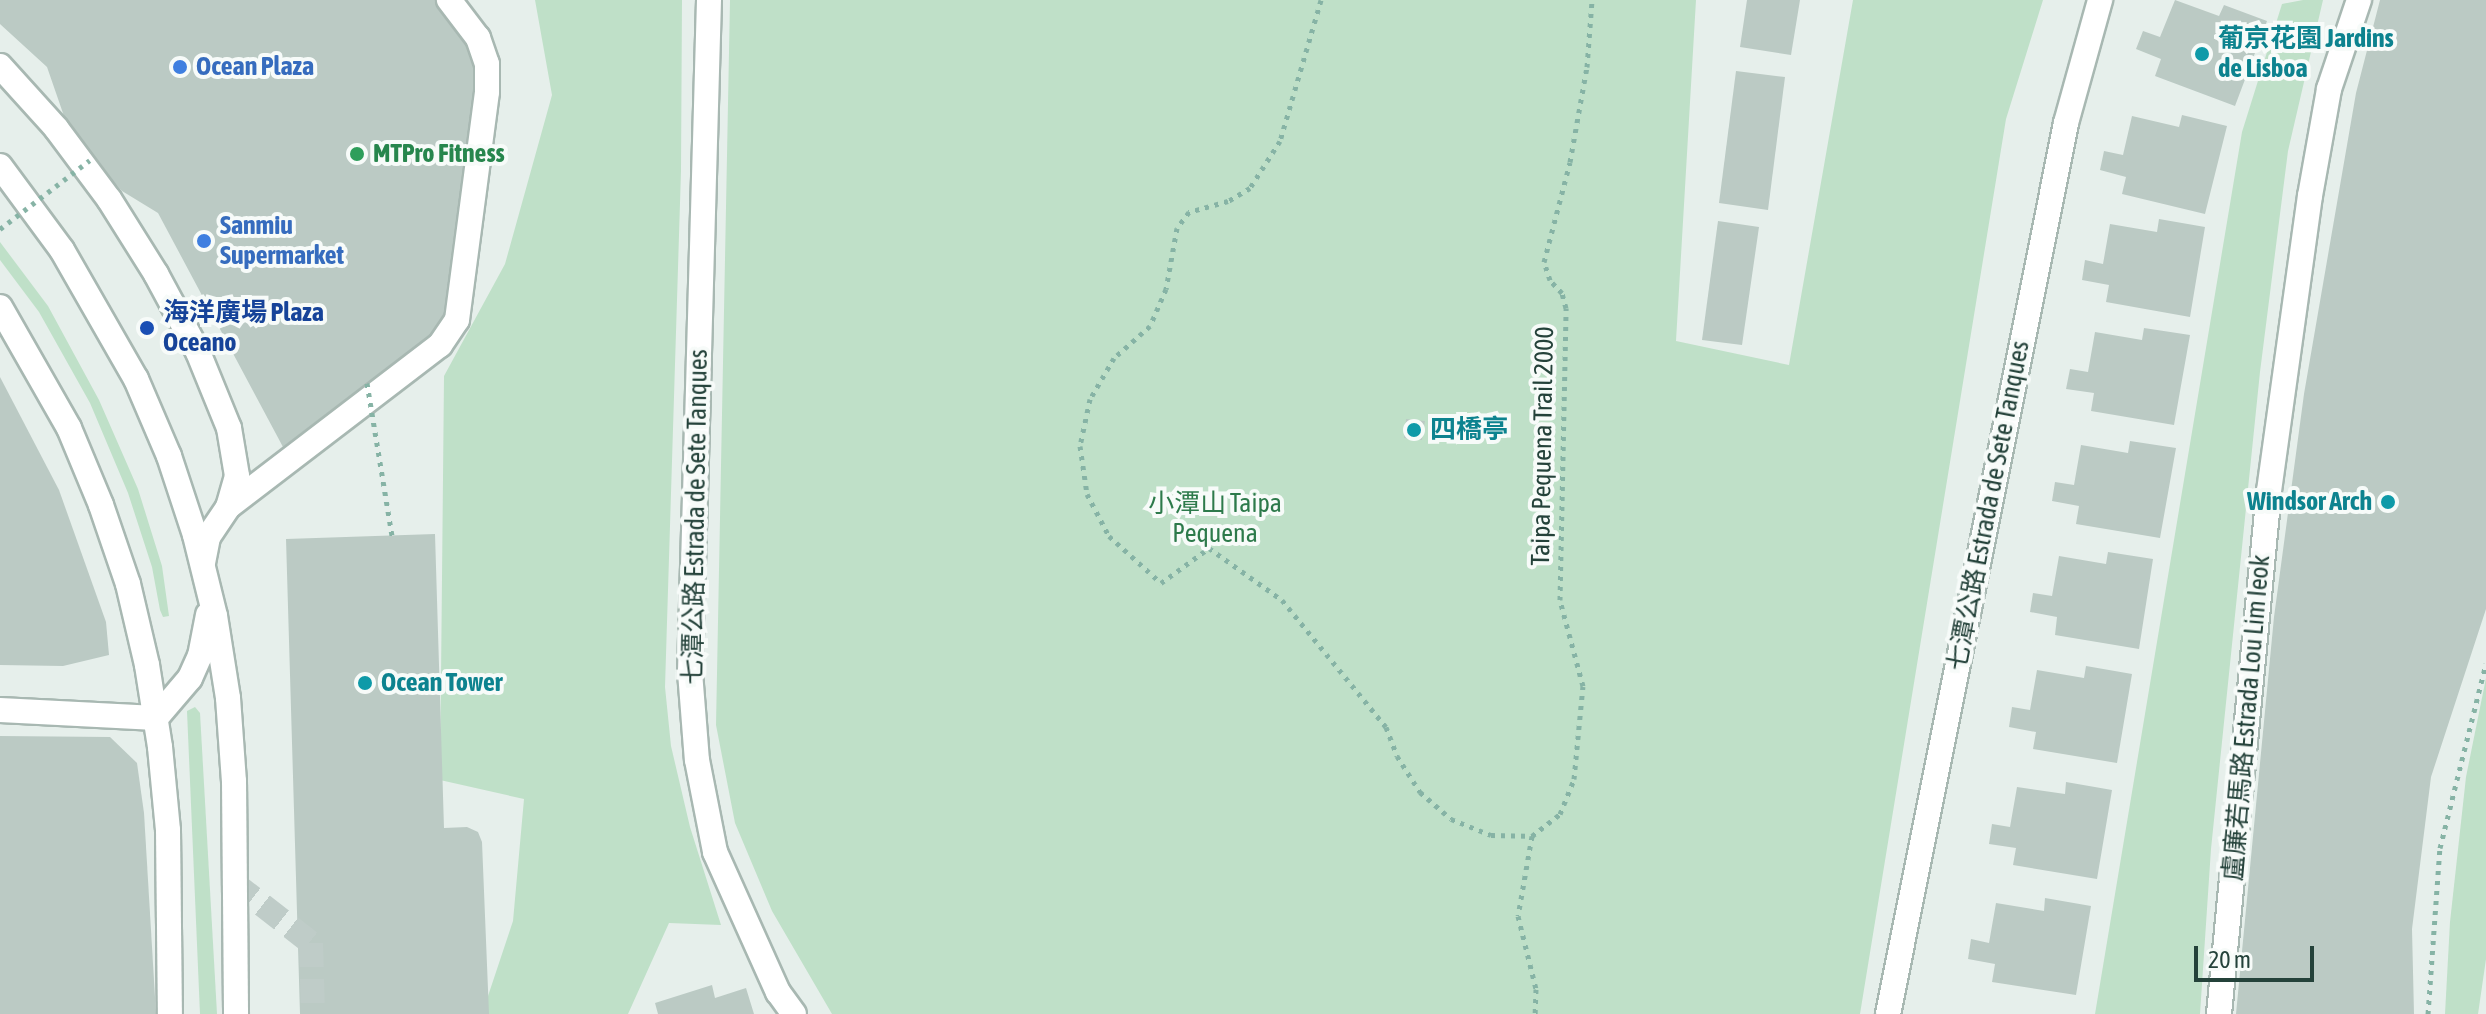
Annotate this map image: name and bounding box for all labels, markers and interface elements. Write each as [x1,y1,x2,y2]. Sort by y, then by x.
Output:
place label: 葡京花園 Jardins de Lisboa [2218,23,2394,84]
marker: 葡京花園 Jardins de Lisboa [2193,45,2211,63]
place label: Ocean Plaza [196,51,314,83]
marker: Ocean Plaza [171,58,189,76]
place label: MTPro Fitness [373,138,505,170]
marker: MTPro Fitness [348,145,366,163]
place label: Sanmiu Supermarket [220,210,344,272]
marker: Sanmiu Supermarket [195,232,213,250]
place label: 海洋廣場 Plaza Oceano [163,297,324,358]
marker: 海洋廣場 Plaza Oceano [138,319,156,337]
street label: Taipa Pequena Trail 2000 [1525,326,1561,566]
street label: 七潭公路 Estrada de Sete Tanques [1942,338,2036,674]
street label: 七潭公路 Estrada de Sete Tanques [677,349,715,685]
place label: 四橋亭 [1430,414,1508,446]
marker: 四橋亭 [1405,421,1423,439]
place label: Windsor Arch [2247,486,2372,518]
park label: 小潭山 Taipa Pequena [1148,488,1282,550]
marker: Windsor Arch [2379,493,2397,511]
street label: 盧廉若馬路 Estrada Lou Lim Ieok [2217,554,2277,882]
place label: Ocean Tower [381,667,502,699]
marker: Ocean Tower [356,674,374,692]
scale bar [2198,930,2318,980]
text: 20 m [2208,946,2251,973]

